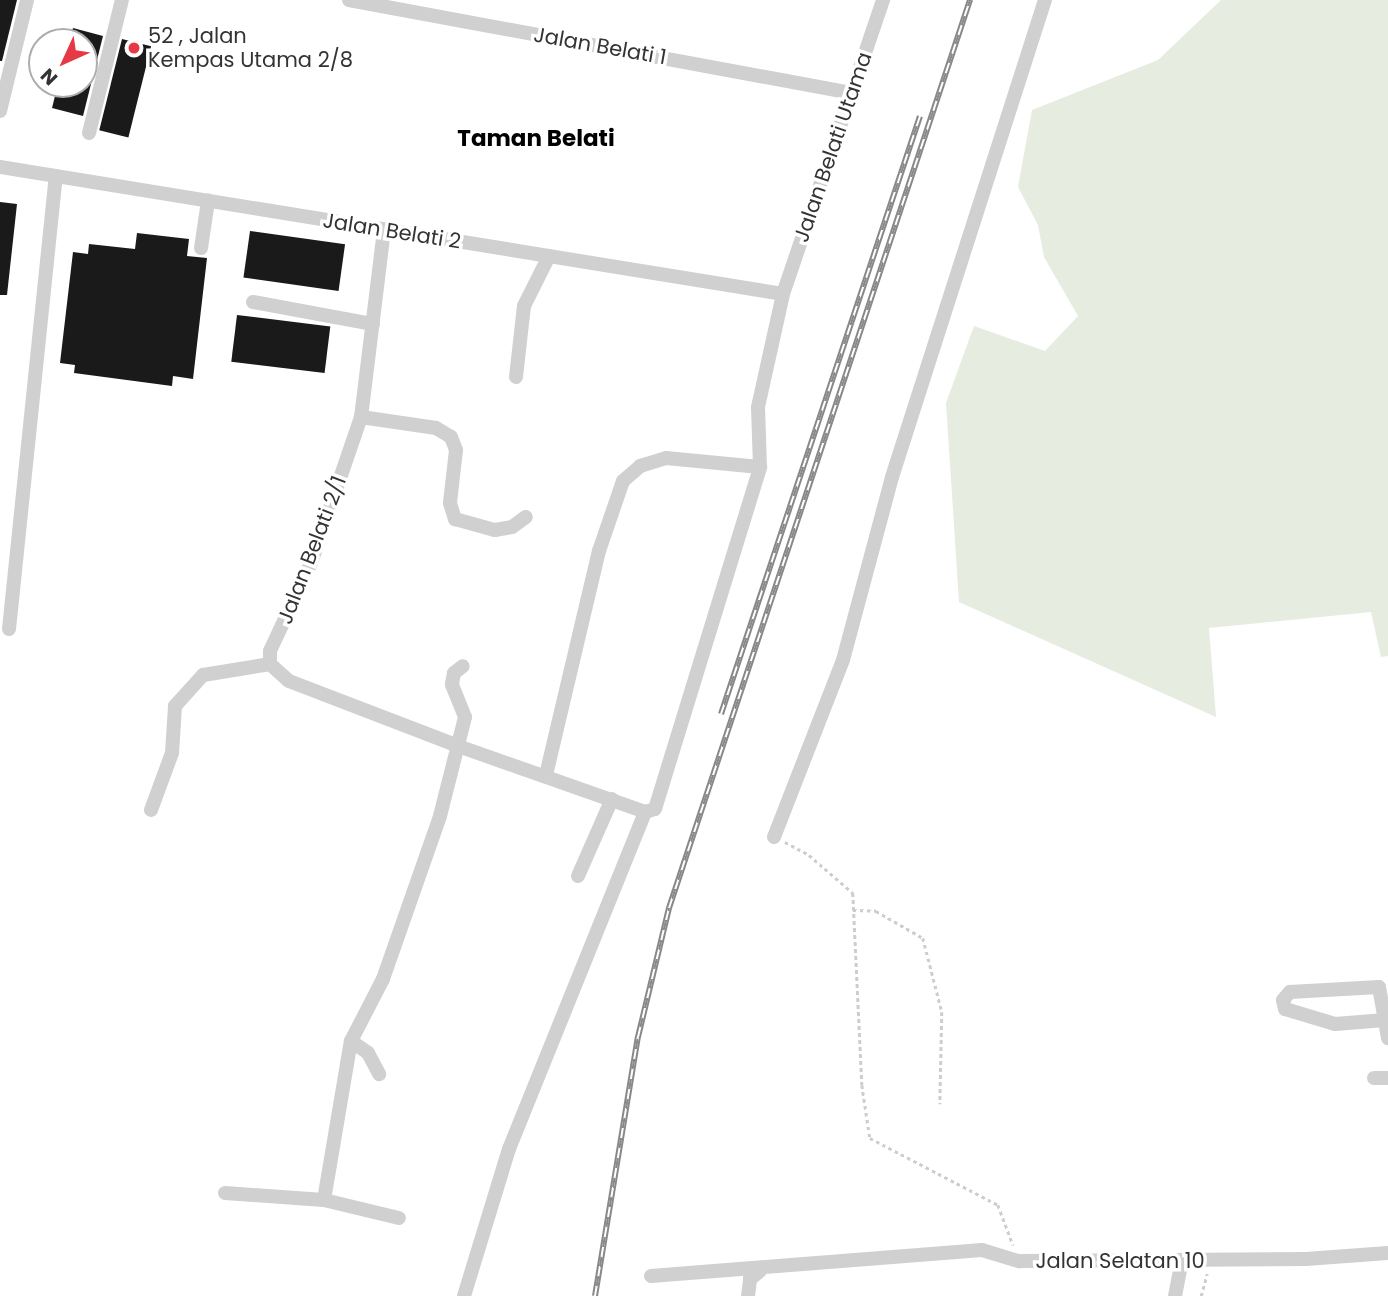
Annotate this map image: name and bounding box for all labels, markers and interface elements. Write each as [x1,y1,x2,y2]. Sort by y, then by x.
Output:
street label: Jalan Belati 1 [532,22,668,70]
place label: 52 , Jalan Kempas Utama 2/8 [148,23,353,73]
north arrow [28,28,98,98]
marker: 52 , Jalan Kempas Utama 2/8 [126,40,142,56]
street label: Jalan Belati Utama [789,49,877,245]
text: N [35,62,64,91]
district label: Taman Belati [457,124,615,152]
street label: Jalan Belati 2 [321,208,463,254]
street label: Jalan Belati 2/1 [272,473,352,627]
street label: Jalan Selatan 10 [1035,1248,1205,1274]

